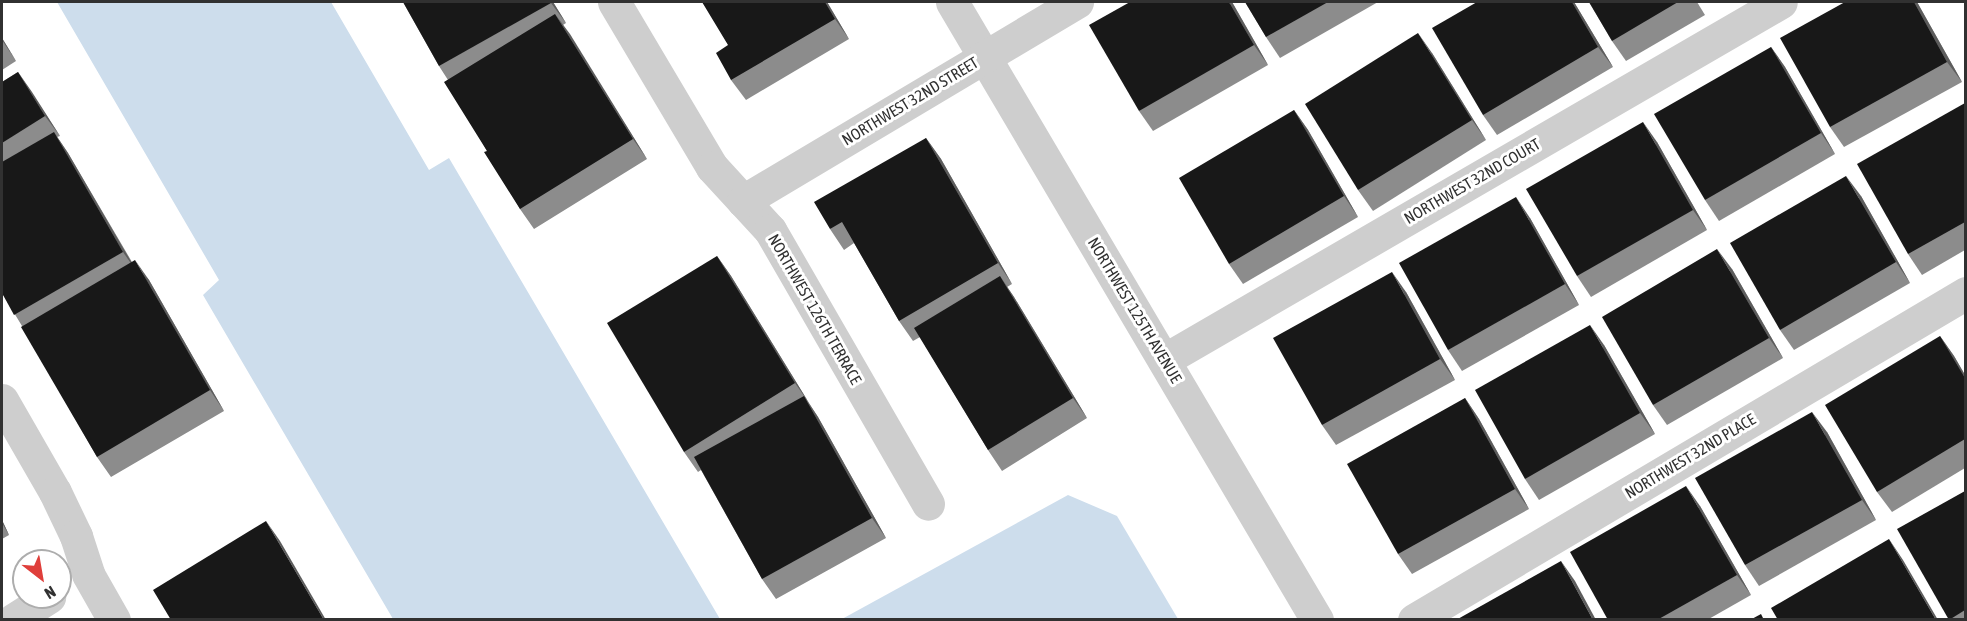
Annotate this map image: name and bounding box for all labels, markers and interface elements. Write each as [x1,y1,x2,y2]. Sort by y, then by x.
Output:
street label: NORTHWEST 32ND STREET [838,53,982,149]
street label: NORTHWEST 32ND COURT [1401,134,1543,228]
street label: NORTHWEST 126TH TERRACE [764,230,866,388]
street label: NORTHWEST 125TH AVENUE [1084,234,1186,386]
street label: NORTHWEST 32ND PLACE [1621,409,1759,503]
north arrow [12,549,72,609]
text: N [42,583,59,603]

